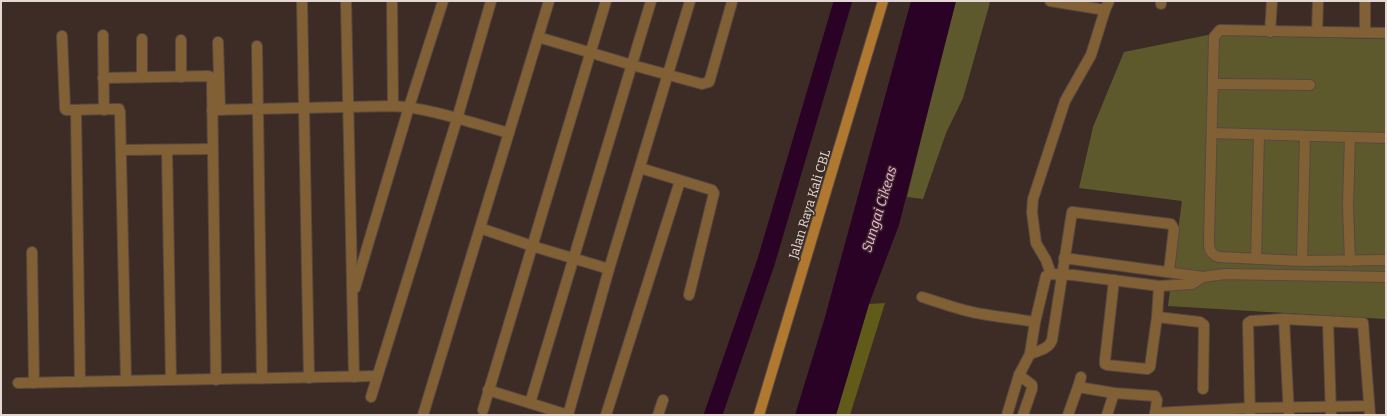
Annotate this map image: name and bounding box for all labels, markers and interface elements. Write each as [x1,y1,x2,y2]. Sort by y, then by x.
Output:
street label: Jalan Raya Kali CBL [785,148,833,262]
water label: Sungai Cikeas [858,164,901,254]

